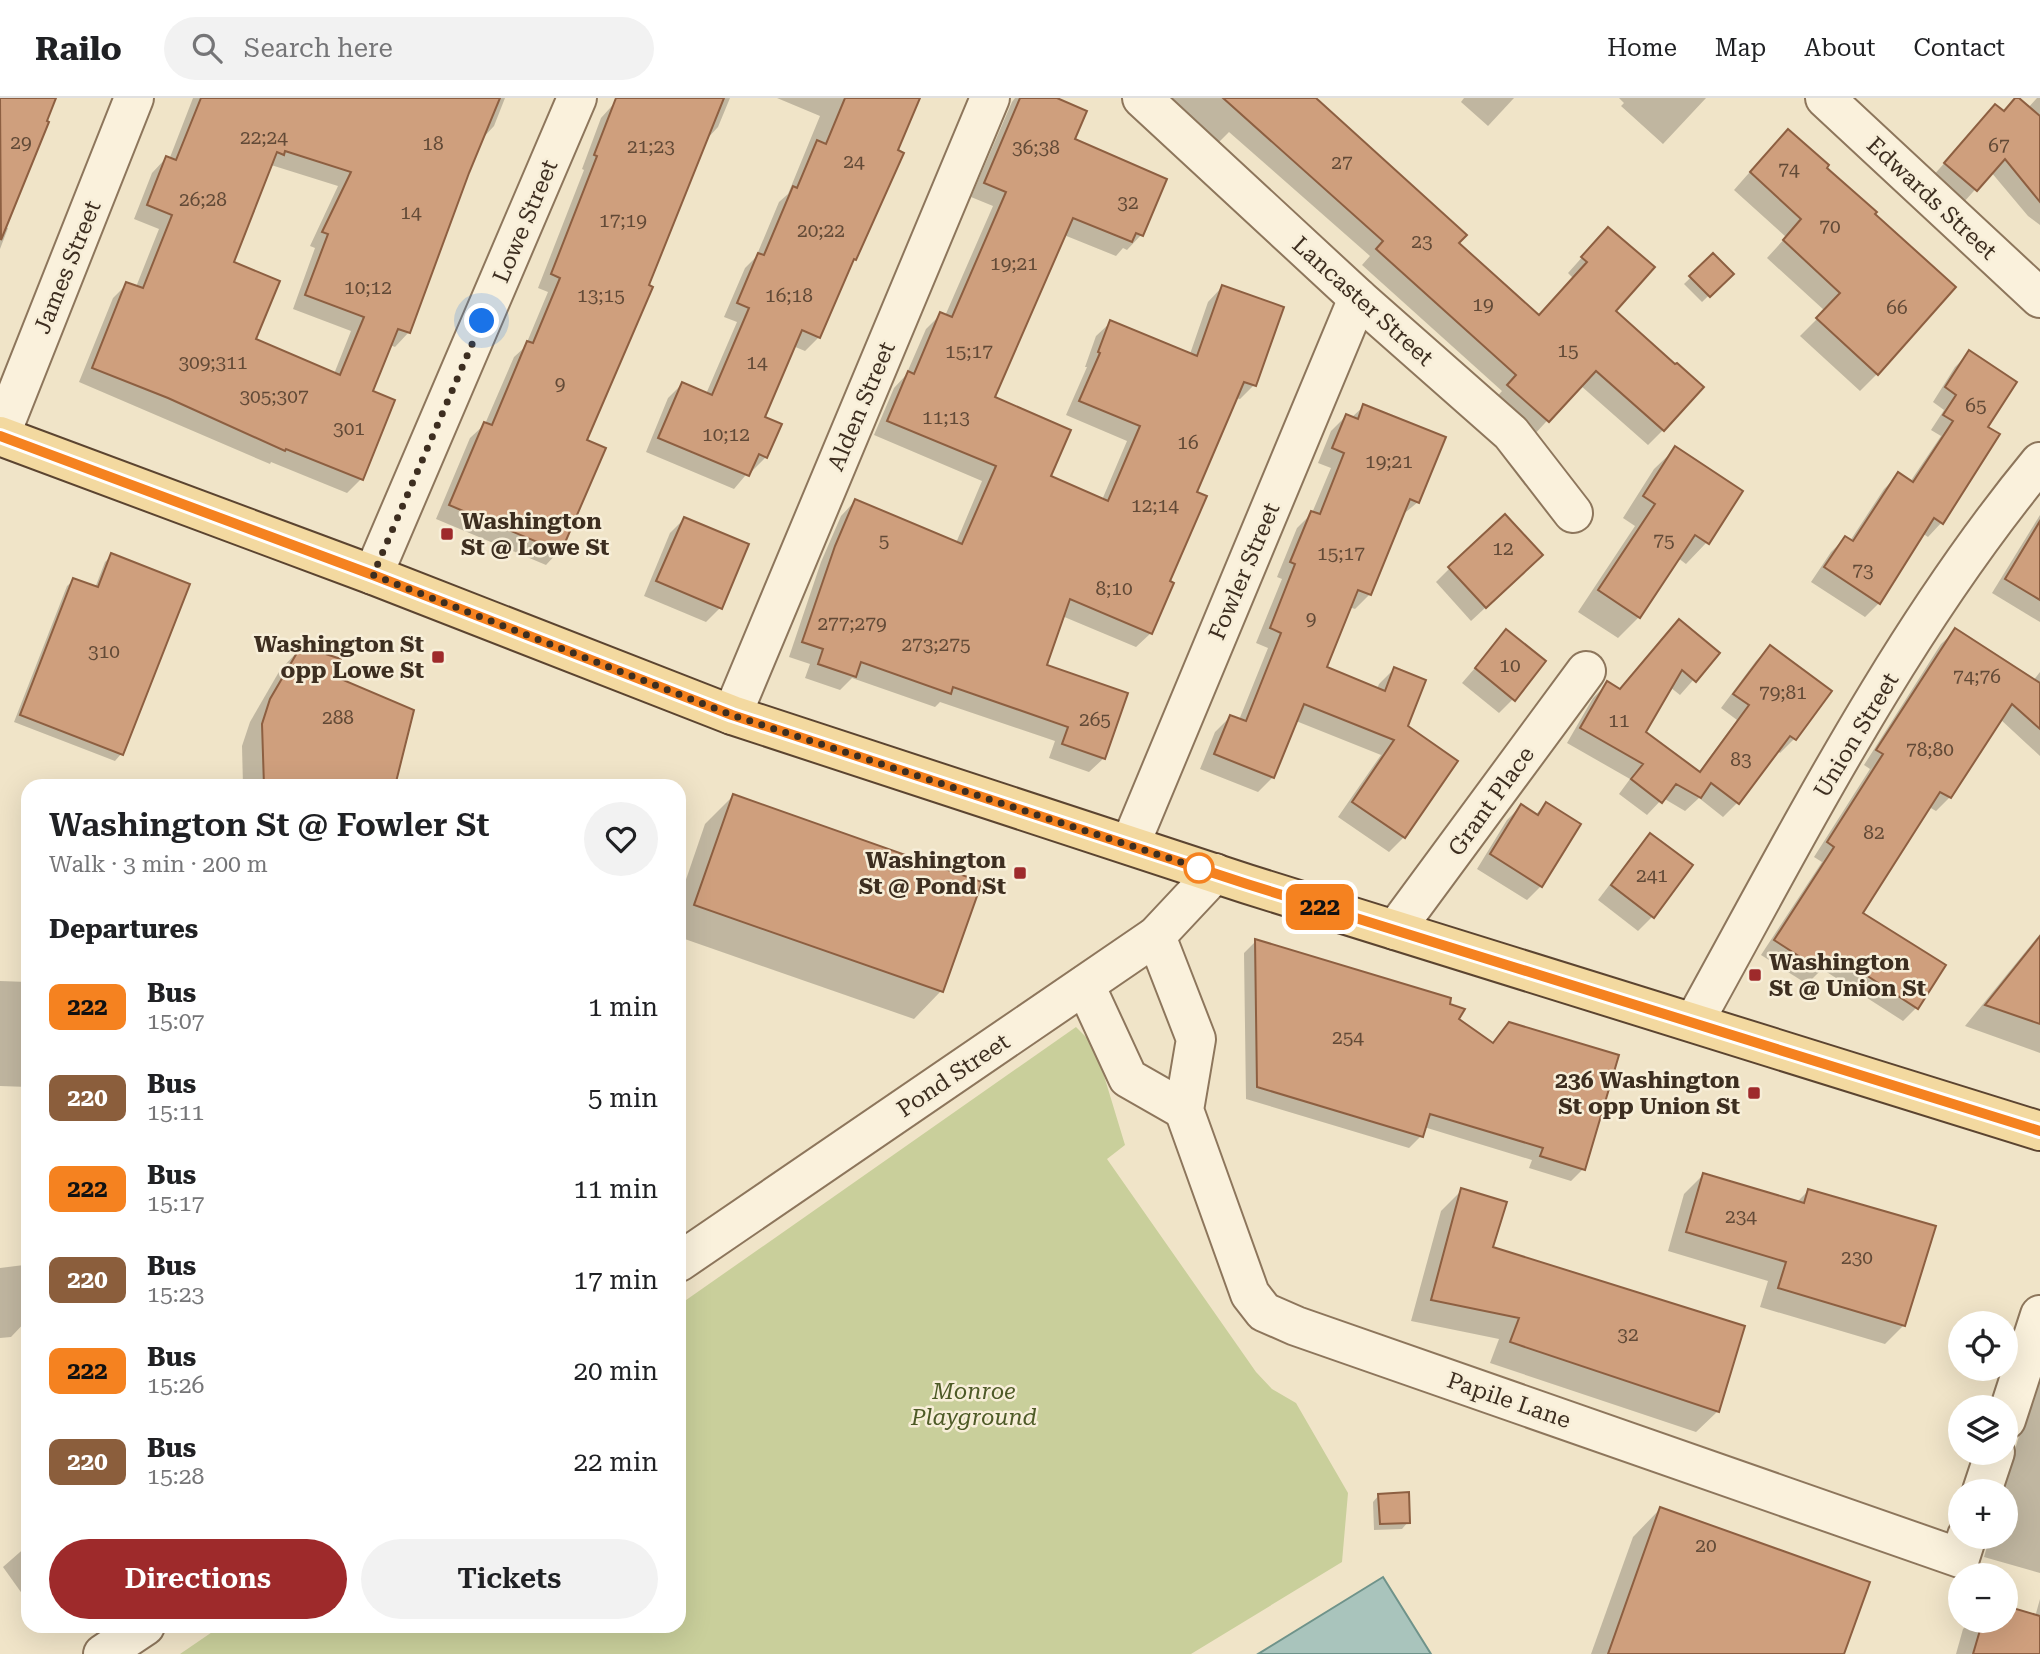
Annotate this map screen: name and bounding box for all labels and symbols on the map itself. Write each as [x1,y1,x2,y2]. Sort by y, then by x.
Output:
house number: 22;24 [240,126,288,149]
house number: 29 [10,131,32,154]
street label: Edwards Street [1861,131,2002,266]
house number: 18 [422,132,444,155]
house number: 67 [1988,134,2010,157]
house number: 21;23 [627,135,675,158]
house number: 36;38 [1012,136,1060,159]
house number: 24 [843,150,865,173]
house number: 27 [1331,151,1353,174]
street label: Lowe Street [487,155,564,287]
house number: 74 [1778,158,1800,181]
house number: 26;28 [179,188,227,211]
house number: 32 [1117,191,1139,214]
street label: James Street [28,196,107,338]
house number: 14 [400,201,422,224]
house number: 17;19 [599,209,647,232]
house number: 70 [1819,215,1841,238]
house number: 20;22 [797,219,845,242]
house number: 23 [1411,230,1433,253]
street label: Lancaster Street [1287,231,1439,372]
house number: 19;21 [990,252,1038,275]
house number: 10;12 [344,276,392,299]
house number: 13;15 [577,284,625,307]
house number: 16;18 [765,284,813,307]
house number: 19 [1472,293,1494,316]
house number: 66 [1886,296,1908,319]
your location [464,303,499,338]
street label: Alden Street [822,337,901,475]
house number: 15 [1557,339,1579,362]
house number: 15;17 [945,340,993,363]
house number: 309;311 [178,351,248,374]
house number: 14 [746,351,768,374]
house number: 9 [555,372,565,395]
house number: 305;307 [239,385,309,408]
house number: 65 [1965,394,1987,417]
house number: 11;13 [922,406,970,429]
house number: 301 [333,417,365,440]
house number: 10;12 [702,423,750,446]
house number: 16 [1177,431,1199,454]
house number: 19;21 [1365,450,1413,473]
house number: 12;14 [1131,494,1179,517]
street label: Fowler Street [1203,498,1286,644]
place label: Washington St @ Lowe St [461,508,609,561]
marker: Washington St @ Lowe St [439,526,455,542]
house number: 5 [879,529,889,552]
house number: 75 [1653,529,1675,552]
house number: 12 [1492,537,1514,560]
house number: 15;17 [1317,542,1365,565]
house number: 73 [1852,559,1874,582]
house number: 8;10 [1095,577,1133,600]
house number: 9 [1306,607,1316,630]
house number: 277;279 [817,612,887,635]
place label: Washington St opp Lowe St [254,631,424,684]
house number: 273;275 [901,633,971,656]
house number: 310 [88,640,120,663]
marker: Washington St opp Lowe St [430,649,446,665]
house number: 10 [1499,654,1521,677]
house number: 74;76 [1953,665,2001,688]
street label: Union Street [1809,668,1904,803]
house number: 79;81 [1759,681,1807,704]
house number: 288 [322,706,354,729]
house number: 265 [1079,708,1111,731]
house number: 11 [1608,709,1630,732]
house number: 78;80 [1906,738,1954,761]
street label: Grant Place [1443,741,1540,861]
house number: 83 [1730,748,1752,771]
house number: 82 [1863,821,1885,844]
place label: Washington St @ Pond St [859,847,1007,900]
unlabelled marker [1184,853,1214,883]
house number: 241 [1636,864,1668,887]
marker: Washington St @ Pond St [1012,865,1028,881]
line badge: 222 [1280,884,1360,930]
place label: Washington St @ Union St [1769,949,1926,1002]
marker: Washington St @ Union St [1747,967,1763,983]
house number: 254 [1332,1026,1364,1049]
street label: Pond Street [892,1028,1015,1123]
place label: 236 Washington St opp Union St [1555,1067,1741,1120]
marker: 236 Washington St opp Union St [1746,1085,1762,1101]
house number: 234 [1725,1205,1757,1228]
house number: 230 [1841,1246,1873,1269]
house number: 32 [1617,1323,1639,1346]
street label: Papile Lane [1443,1367,1574,1434]
park label: Monroe Playground [910,1378,1037,1431]
house number: 20 [1695,1534,1717,1557]

